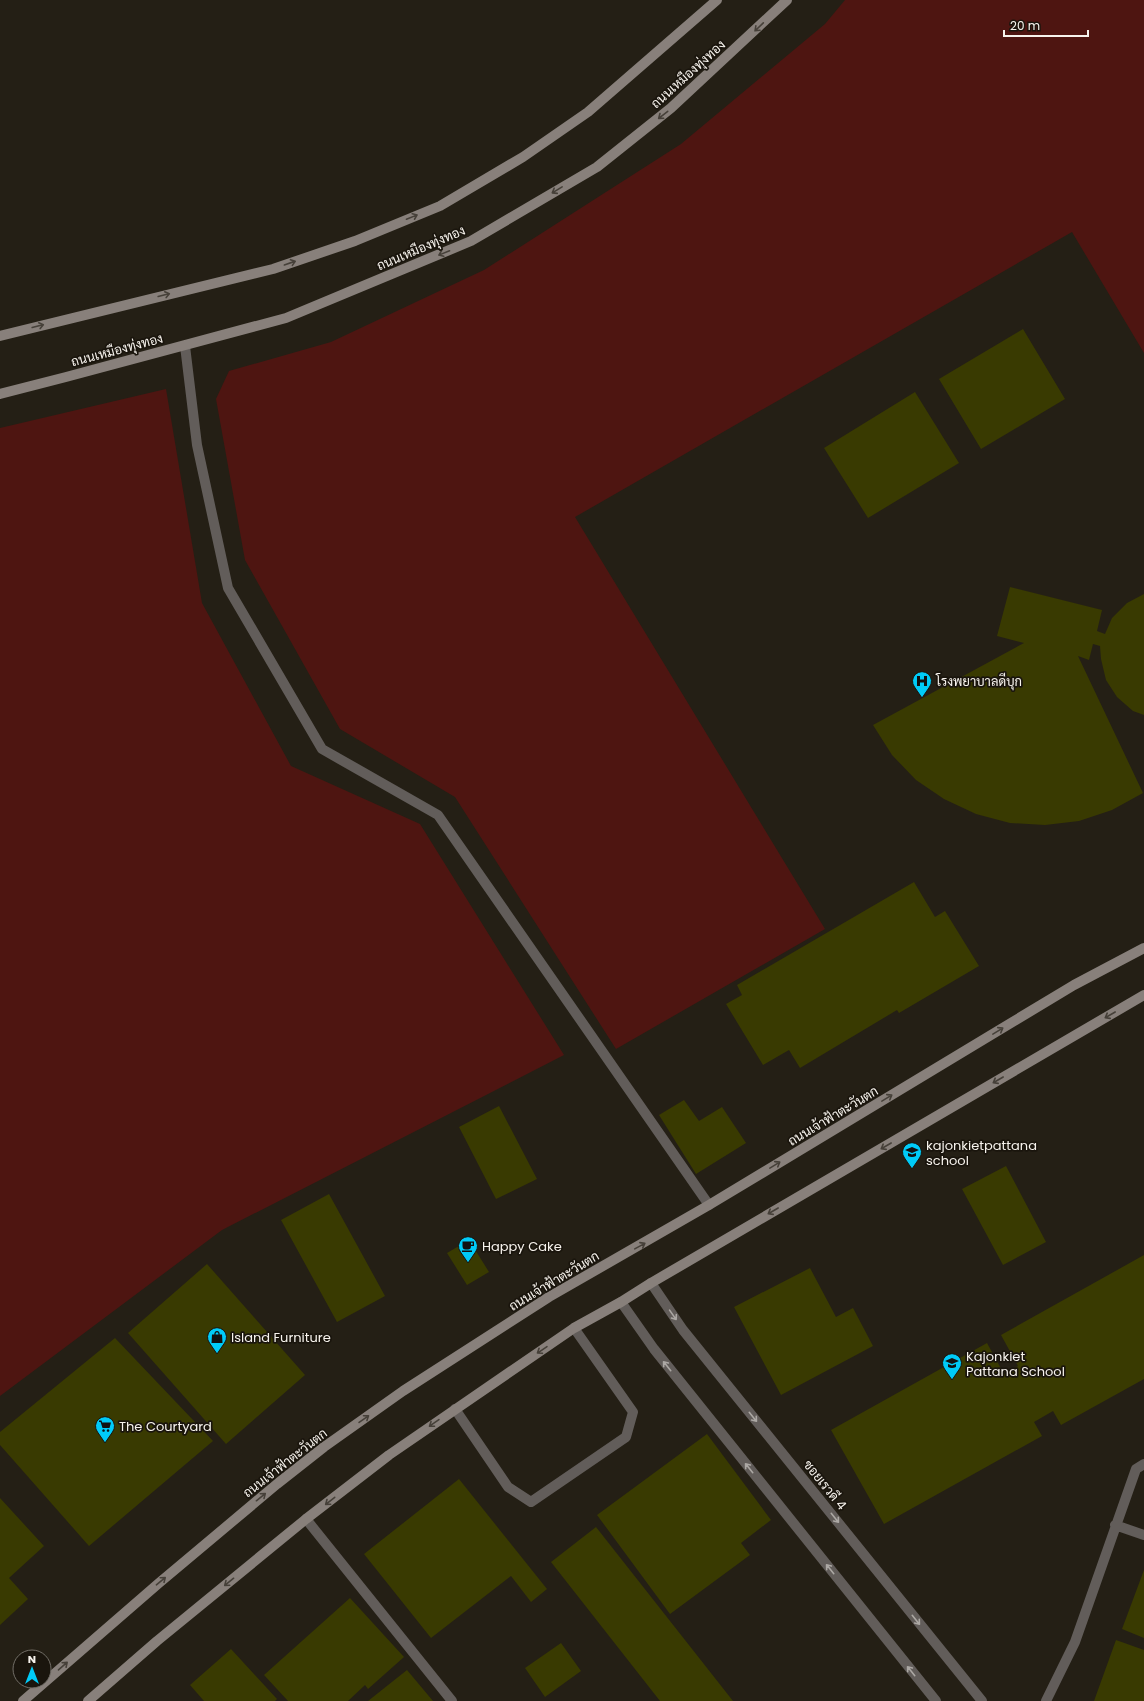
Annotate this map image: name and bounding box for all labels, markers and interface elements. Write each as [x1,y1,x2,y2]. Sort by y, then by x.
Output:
scale bar [1004,12,1088,38]
text: 20 m [1010,17,1040,34]
one-way arrow [754,22,764,32]
street label: ถนนเหมืองทุ่งทอง [647,35,729,113]
one-way arrow [657,110,668,119]
one-way arrow [552,187,564,195]
one-way arrow [405,213,417,221]
street label: ถนนเหมืองทุ่งทอง [374,221,468,275]
one-way arrow [438,249,450,257]
one-way arrow [283,259,296,266]
one-way arrow [157,291,170,299]
one-way arrow [31,322,44,330]
street label: ถนนเหมืองทุ่งทอง [69,329,165,371]
hospital icon: โรงพยาบาลดีบุก [911,670,933,698]
place label: โรงพยาบาลดีบุก [935,672,1022,691]
one-way arrow [1104,1011,1116,1019]
one-way arrow [992,1027,1004,1035]
one-way arrow [992,1077,1004,1085]
street label: ถนนเจ้าฟ้าตะวันตก [784,1081,882,1151]
one-way arrow [881,1094,893,1102]
place label: kajonkietpattana school [926,1136,1037,1170]
school or university icon: kajonkietpattana school [901,1141,923,1169]
one-way arrow [880,1142,892,1150]
one-way arrow [769,1161,781,1169]
one-way arrow [767,1208,779,1216]
cafe icon: Happy Cake [457,1235,479,1263]
place label: Happy Cake [482,1237,562,1256]
one-way arrow [633,1242,645,1249]
street label: ถนนเจ้าฟ้าตะวันตก [505,1246,603,1316]
one-way arrow [669,1309,677,1320]
shop icon: Island Furniture [206,1326,228,1354]
place label: Island Furniture [231,1328,331,1347]
one-way arrow [537,1346,548,1354]
place label: Kajonkiet Pattana School [966,1347,1065,1381]
school or university icon: Kajonkiet Pattana School [941,1352,963,1380]
one-way arrow [663,1361,672,1372]
one-way arrow [749,1412,758,1422]
supermarket icon: The Courtyard [94,1415,116,1443]
one-way arrow [359,1415,370,1423]
place label: The Courtyard [119,1417,212,1436]
one-way arrow [429,1419,440,1427]
street label: ถนนเจ้าฟ้าตะวันตก [239,1424,331,1502]
street label: ซอยเรวดี 4 [799,1456,851,1514]
one-way arrow [744,1462,753,1473]
one-way arrow [255,1493,266,1502]
one-way arrow [325,1496,336,1505]
one-way arrow [830,1513,839,1524]
one-way arrow [826,1564,834,1575]
one-way arrow [156,1577,166,1586]
one-way arrow [224,1578,234,1587]
one-way arrow [912,1614,921,1625]
north arrow [12,1649,52,1689]
text: N [28,1651,36,1667]
one-way arrow [58,1662,69,1671]
one-way arrow [907,1665,916,1676]

